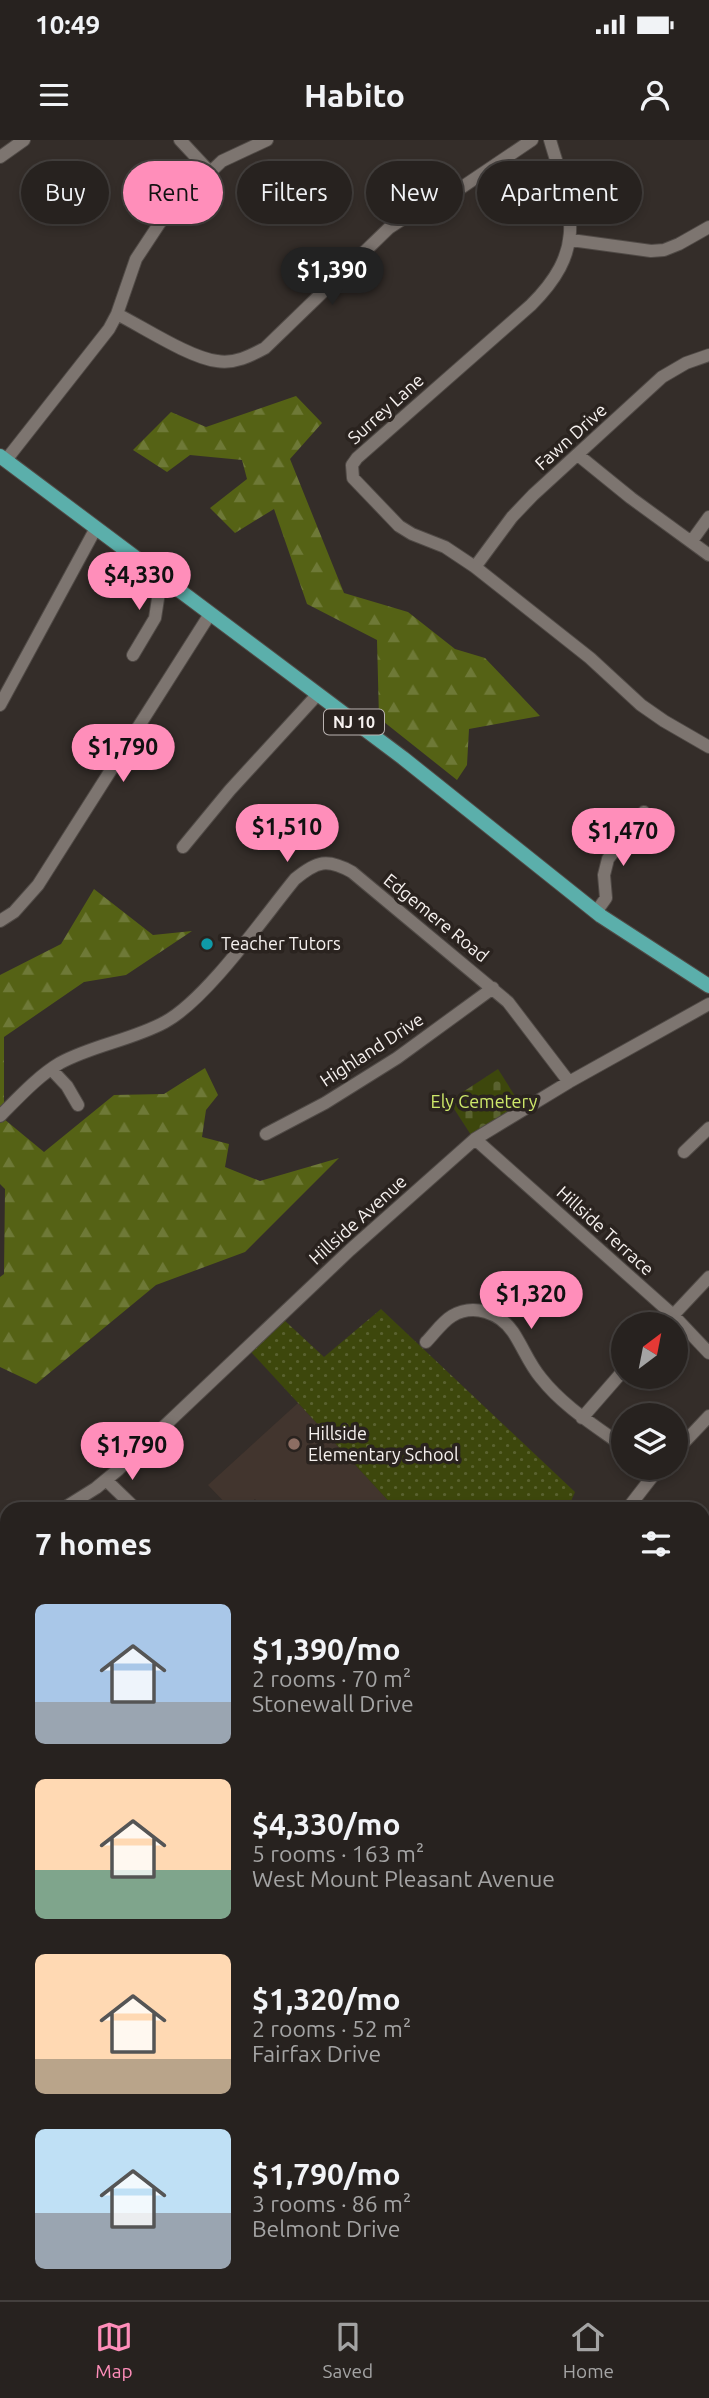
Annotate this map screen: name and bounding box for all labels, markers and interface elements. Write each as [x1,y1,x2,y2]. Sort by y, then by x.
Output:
text: 10:49 [35,10,100,39]
icon: menu [35,76,73,114]
icon: person [636,76,674,114]
text: Habito [304,77,405,113]
chip: Buy [21,161,109,224]
chip: Rent [123,161,223,224]
chip: Filters [237,161,352,224]
chip: New [366,161,463,224]
chip: Apartment [477,161,642,224]
pin: $1,390 [275,248,389,307]
text: $1,390 [297,257,367,282]
street label: Surrey Lane [343,369,427,447]
street label: Fawn Drive [531,399,610,473]
pin: $4,330 [82,552,196,612]
text: $4,330 [104,562,174,587]
road number: NJ 10 [324,709,384,734]
pin: $1,790 [66,724,180,784]
text: $1,790 [88,734,158,759]
pin: $1,510 [230,804,344,864]
pin: $1,470 [566,808,680,868]
text: $1,510 [252,814,322,839]
text: $1,470 [588,818,658,843]
street label: Edgemere Road [380,869,493,965]
place label: Teacher Tutors [221,933,341,953]
marker: Teacher Tutors [199,936,215,952]
street label: Highland Drive [316,1008,427,1090]
park label: Ely Cemetery [431,1091,538,1111]
street label: Hillside Avenue [305,1170,410,1268]
street label: Hillside Terrace [553,1182,658,1279]
pin: $1,320 [474,1272,588,1331]
text: $1,320 [496,1281,566,1306]
north arrow [611,1312,688,1390]
map controls [611,1312,688,1480]
button: layers [611,1403,688,1480]
pin: $1,790 [75,1422,189,1482]
place label: Hillside Elementary School [308,1423,459,1464]
text: $1,790 [97,1432,167,1457]
marker: Hillside Elementary School [286,1436,302,1452]
icon: filters [637,1525,675,1563]
text: 7 homes [35,1527,152,1561]
icon: home [91,1632,175,1716]
text: $1,390/mo [252,1632,401,1666]
text: 2 rooms · 70 m² [252,1666,411,1691]
text: Stonewall Drive [252,1691,414,1716]
icon: home [91,1807,175,1891]
text: $4,330/mo [252,1807,401,1841]
text: 5 rooms · 163 m² [252,1841,424,1866]
text: West Mount Pleasant Avenue [252,1866,555,1891]
icon: home [91,1982,175,2066]
text: $1,320/mo [252,1982,401,2016]
text: 2 rooms · 52 m² [252,2016,411,2041]
text: Fairfax Drive [252,2041,381,2066]
icon: home [91,2157,175,2241]
text: $1,790/mo [252,2157,401,2191]
text: 3 rooms · 86 m² [252,2191,411,2216]
text: Belmont Drive [252,2216,400,2241]
tab: Map [95,2318,133,2382]
tab: Saved [323,2318,373,2382]
tab: Home [563,2318,614,2382]

